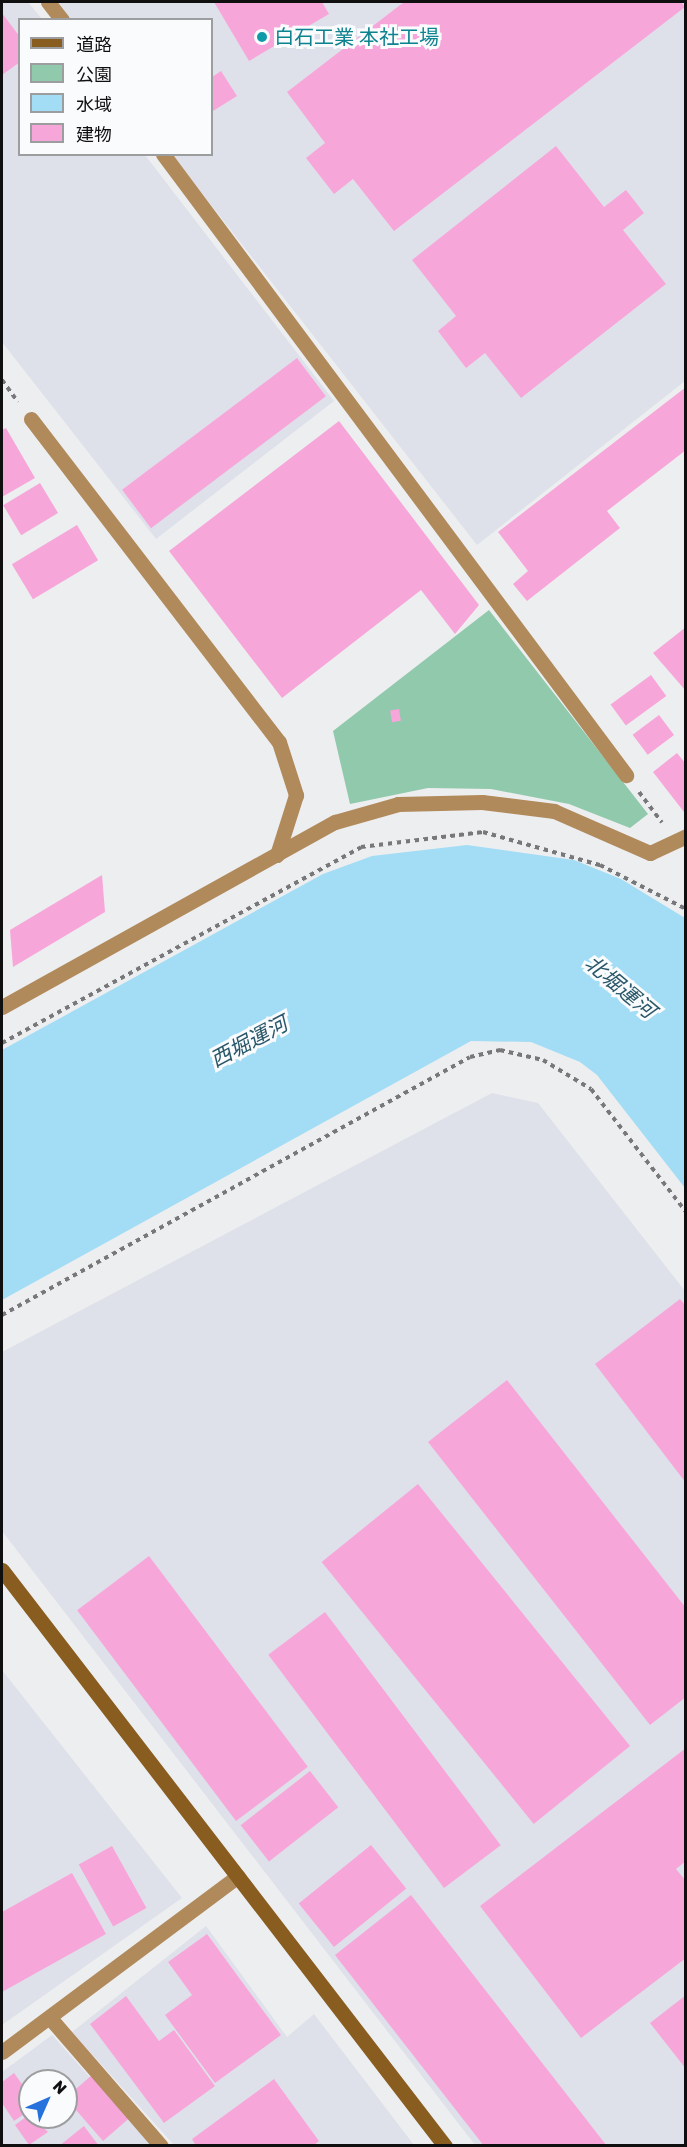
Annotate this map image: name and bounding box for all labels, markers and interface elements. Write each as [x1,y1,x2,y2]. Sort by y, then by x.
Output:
legend [18,18,213,156]
place label: 白石工業 本社工場 [274,25,439,49]
marker: 白石工業 本社工場 [255,30,269,44]
text: 道路 [76,34,112,56]
text: 公園 [76,64,112,86]
text: 水域 [76,94,112,116]
text: 建物 [76,124,112,146]
water label: 北堀運河 [580,950,660,1024]
water label: 西堀運河 [206,1011,292,1073]
north arrow [18,2069,78,2129]
text: N [49,2077,70,2098]

